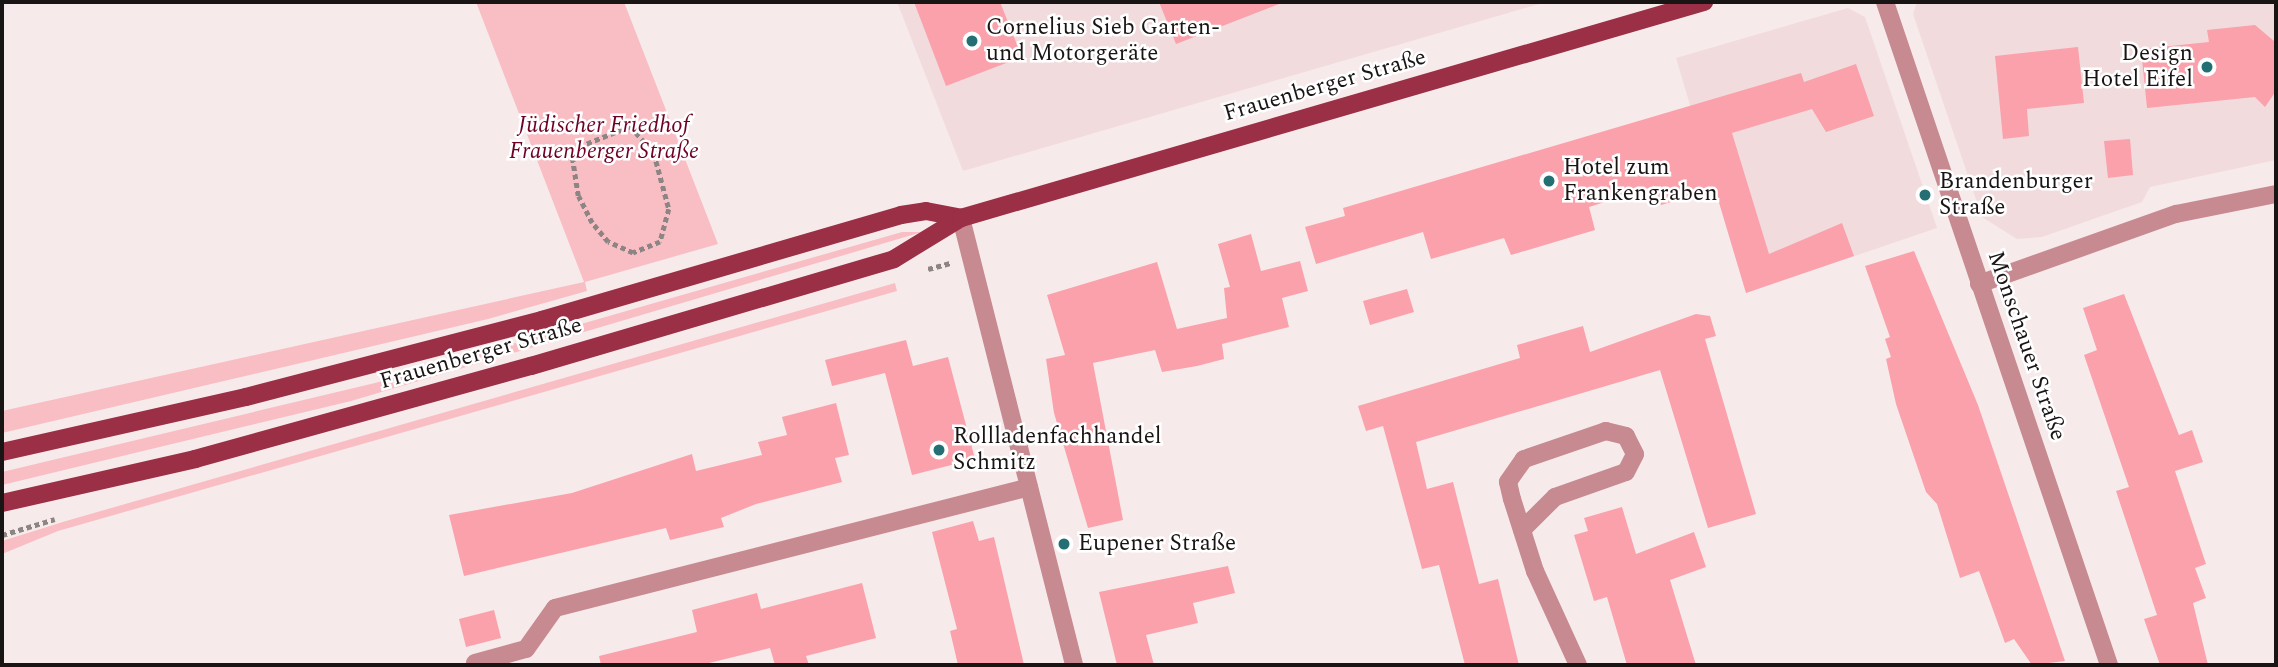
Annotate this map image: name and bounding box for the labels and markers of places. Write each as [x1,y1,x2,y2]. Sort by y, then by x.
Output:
place label: Cornelius Sieb Garten- und Motorgeräte [986,14,1220,68]
marker: Cornelius Sieb Garten- und Motorgeräte [964,33,980,49]
place label: Design Hotel Eifel [2082,40,2193,94]
marker: Design Hotel Eifel [2199,59,2215,75]
place label: Hotel zum Frankengraben [1563,154,1718,208]
place label: Brandenburger Straße [1939,168,2093,222]
marker: Hotel zum Frankengraben [1541,173,1557,189]
marker: Brandenburger Straße [1917,187,1933,203]
place label: Rollladenfachhandel Schmitz [953,423,1162,477]
marker: Rollladenfachhandel Schmitz [931,442,947,458]
place label: Eupener Straße [1078,530,1236,558]
marker: Eupener Straße [1056,536,1072,552]

